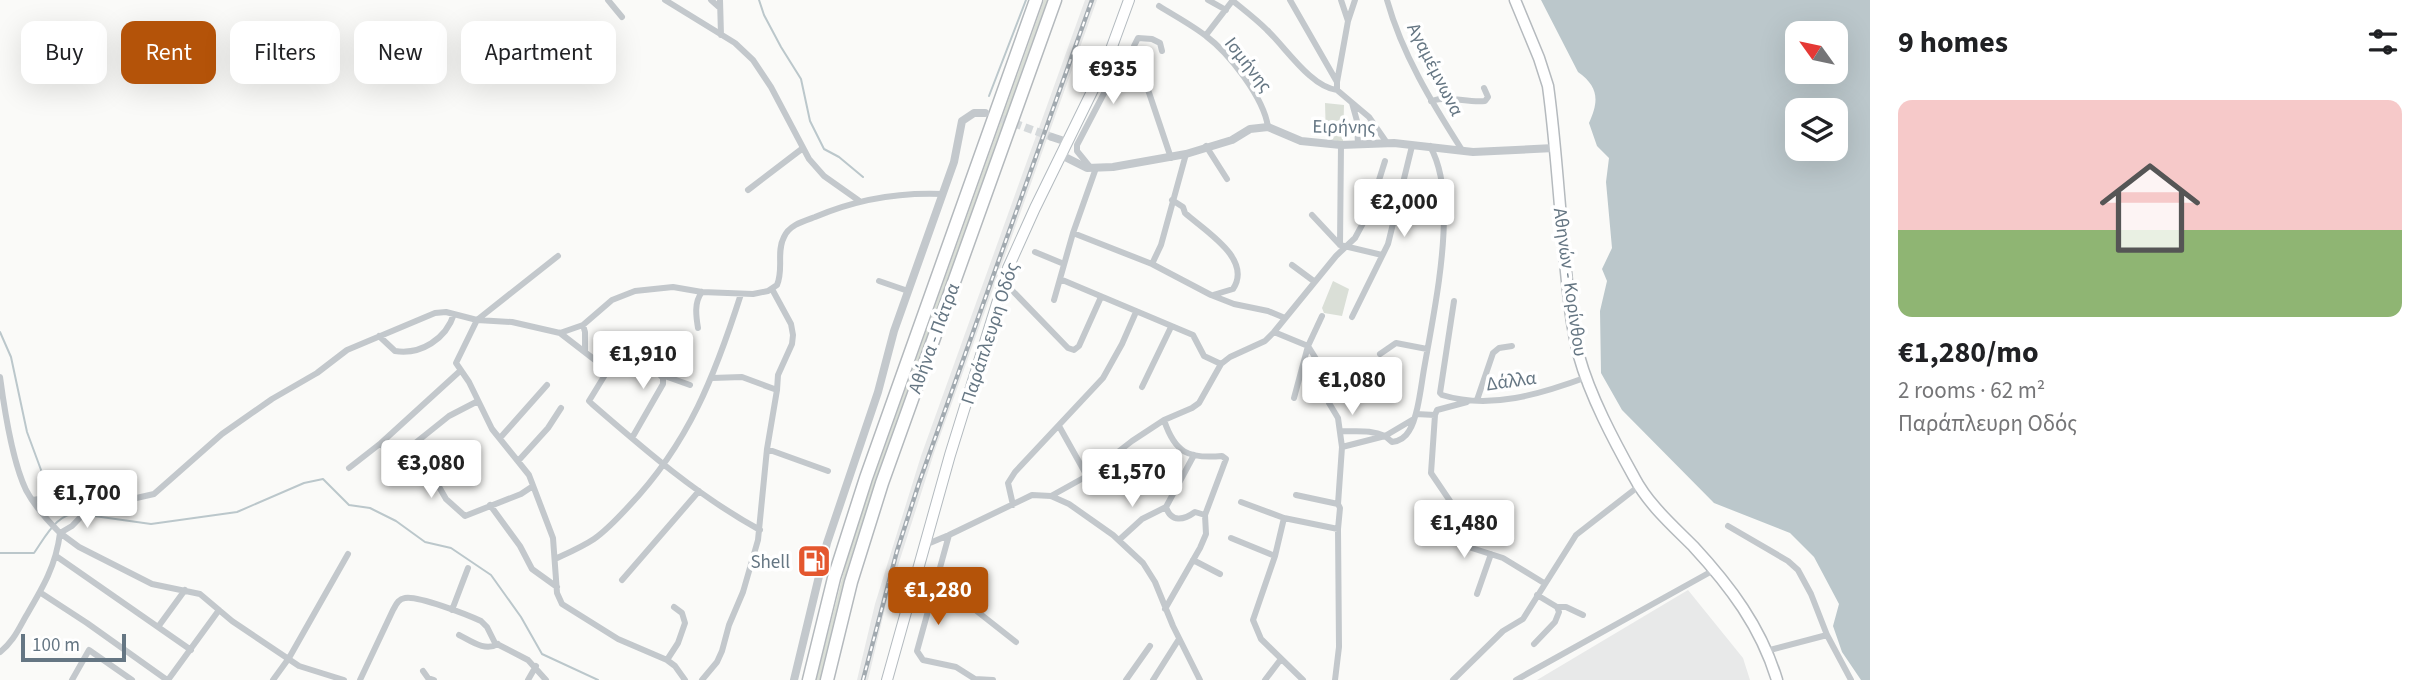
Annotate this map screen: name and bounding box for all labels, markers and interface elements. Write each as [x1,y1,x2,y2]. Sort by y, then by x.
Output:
street label: Αγαμέμνωνα [1400,18,1470,121]
chip: Buy [21,21,107,84]
chip: Rent [121,21,216,84]
chip: Filters [230,21,340,84]
chip: New [354,21,447,84]
chip: Apartment [461,21,616,84]
north arrow [1785,21,1848,84]
map controls [1785,21,1848,161]
text: 9 homes [1898,21,2008,64]
icon: filters [2364,23,2402,61]
street label: Ισμήνης [1218,31,1278,98]
pin: €935 [1072,46,1154,106]
text: €935 [1089,52,1137,85]
button: layers [1785,98,1848,161]
street label: Ειρήνης [1312,113,1376,142]
icon: home [2087,145,2213,271]
pin: €2,000 [1347,180,1461,239]
text: €2,000 [1370,185,1438,218]
street label: Αθηνών - Κορίνθου [1546,206,1593,358]
street label: Παράπλευρη Οδός [955,259,1026,408]
street label: Αθήνα - Πάτρα [902,279,967,398]
text: €1,280/mo [1898,331,2039,374]
pin: €1,910 [586,332,700,391]
text: €1,910 [609,337,677,370]
pin: €1,080 [1295,358,1409,417]
text: €1,080 [1318,363,1386,396]
street label: Δάλλα [1484,365,1538,398]
text: 2 rooms · 62 m² [1898,374,2045,407]
text: Παράπλευρη Οδός [1898,407,2077,440]
pin: €3,080 [374,440,488,500]
text: €3,080 [397,446,465,479]
pin: €1,570 [1075,449,1189,509]
text: €1,570 [1098,455,1166,488]
pin: €1,700 [30,470,144,530]
text: €1,700 [53,476,121,509]
pin: €1,480 [1407,500,1521,560]
text: €1,480 [1430,506,1498,539]
fuel station icon: Shell [795,542,833,580]
place label: Shell [750,549,790,576]
pin: €1,280 [881,568,995,627]
text: €1,280 [904,573,972,606]
scale bar [21,631,126,663]
text: 100 m [32,632,80,659]

